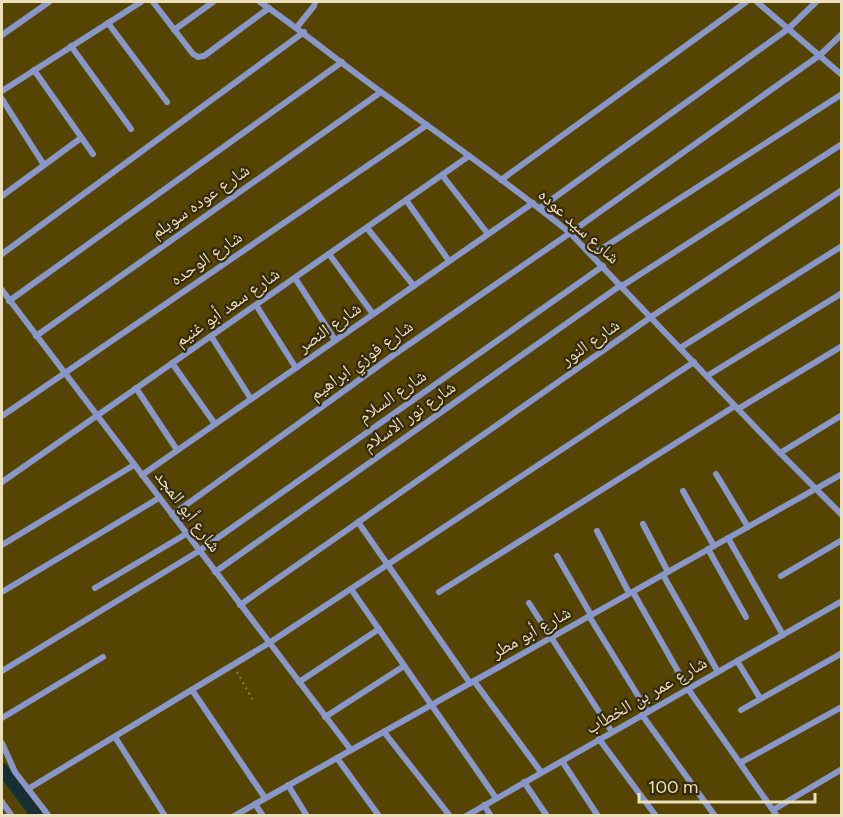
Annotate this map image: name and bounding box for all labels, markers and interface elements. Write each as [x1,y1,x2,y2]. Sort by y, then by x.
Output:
street label: شارع عوده سويلم [146,159,254,244]
street label: شارع سيد عوده [534,184,624,268]
street label: شارع الوحده [166,226,246,290]
street label: شارع سعد أبو غنيم [170,263,284,352]
street label: شارع النصر [292,297,365,358]
street label: شارع النور [555,314,624,371]
street label: شارع فوزي ابراهيم [305,315,419,408]
street label: شارع السلام [354,364,431,428]
street label: شارع نور الاسلام [358,376,460,457]
street label: شارع أبو المجد [150,466,226,556]
street label: شارع أبو مطر [486,601,575,663]
street label: شارع عمر بن الخطاب [581,651,711,739]
scale bar [639,766,814,804]
text: 100 m [648,776,698,798]

